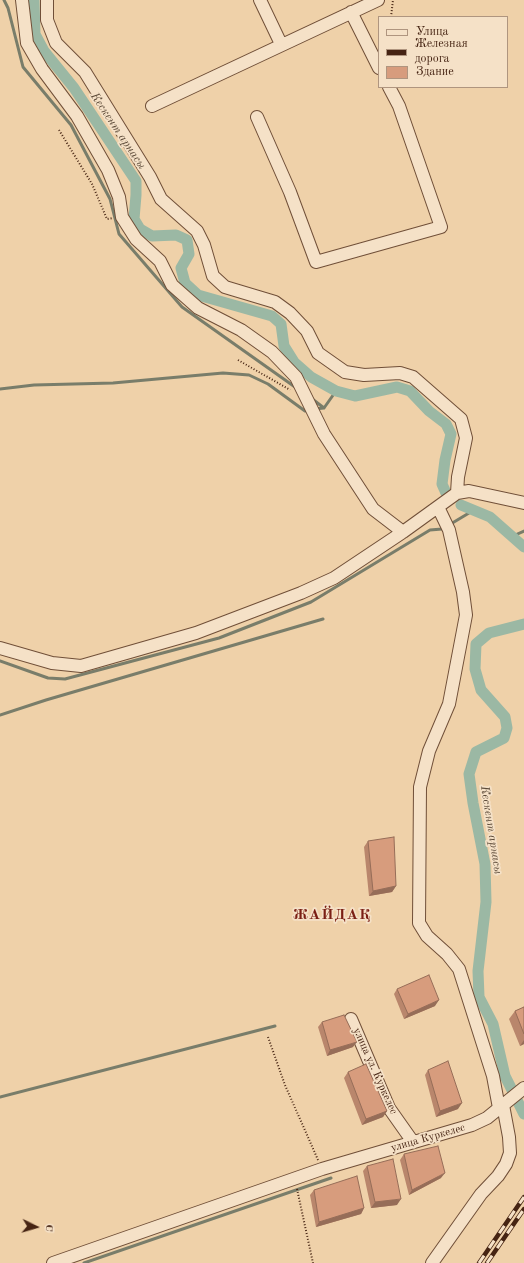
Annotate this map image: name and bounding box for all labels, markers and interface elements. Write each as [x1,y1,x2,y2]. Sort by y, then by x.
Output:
legend [378,16,508,88]
text: Улица [416,26,449,38]
text: Железная дорога [415,38,468,65]
text: Здание [416,66,454,78]
water label: Кескент арнасы [87,90,149,172]
water label: Кескент арнасы [477,785,505,875]
district label: ЖАЙДАҚ [293,906,371,924]
street label: улица ул. Куркелес [350,1026,400,1116]
street label: улица Куркелес [389,1121,467,1155]
north arrow [16,1207,56,1247]
text: С [43,1224,54,1232]

